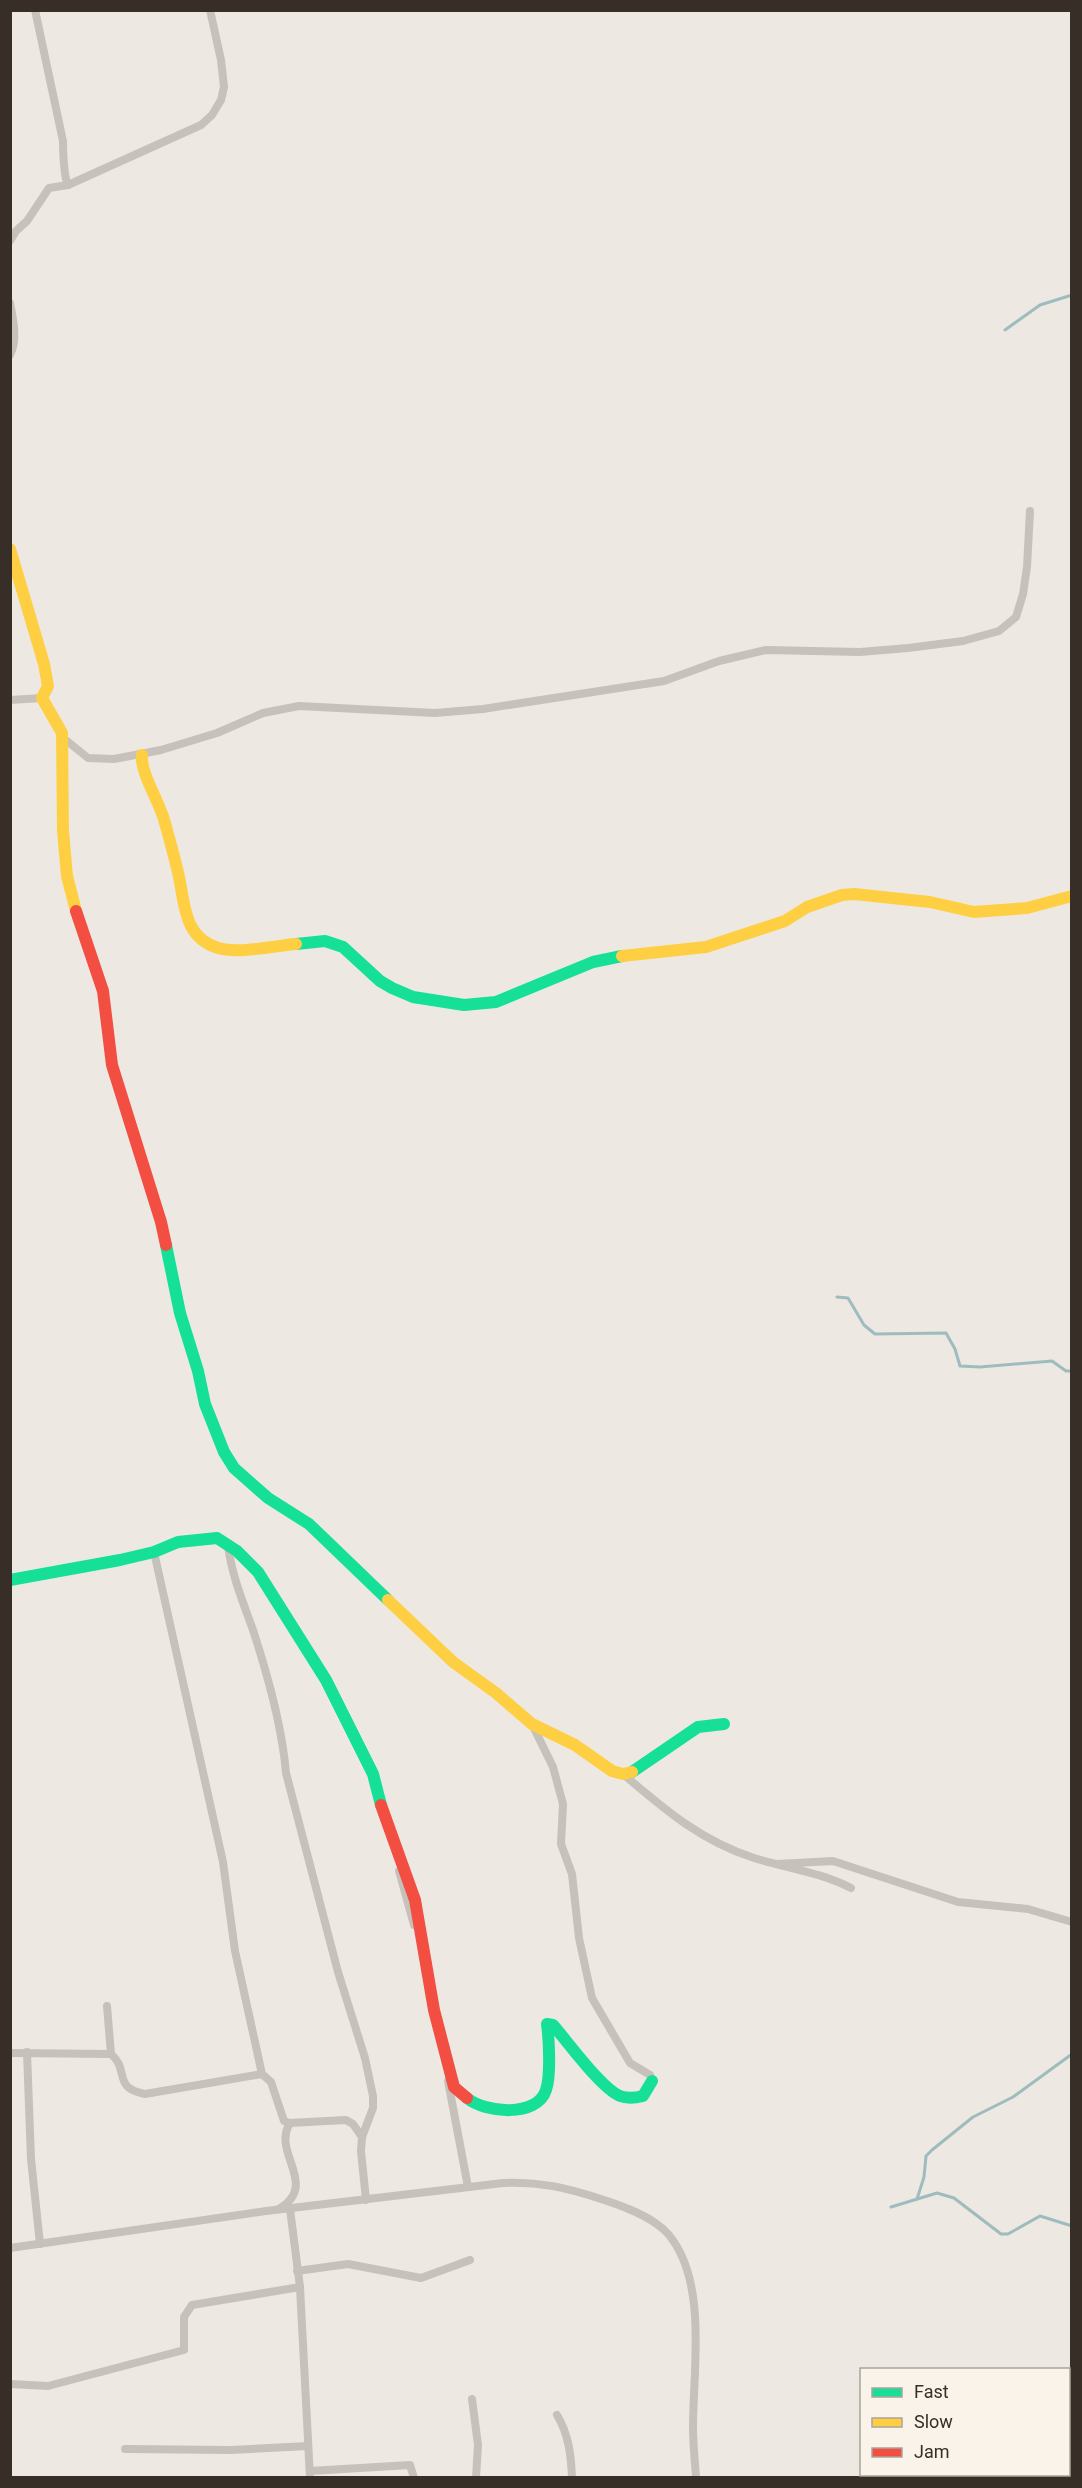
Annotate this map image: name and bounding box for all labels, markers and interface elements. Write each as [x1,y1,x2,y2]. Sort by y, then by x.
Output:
legend [860,2368,1070,2476]
text: Fast [914,2381,949,2402]
text: Slow [914,2411,953,2432]
text: Jam [914,2441,950,2462]

